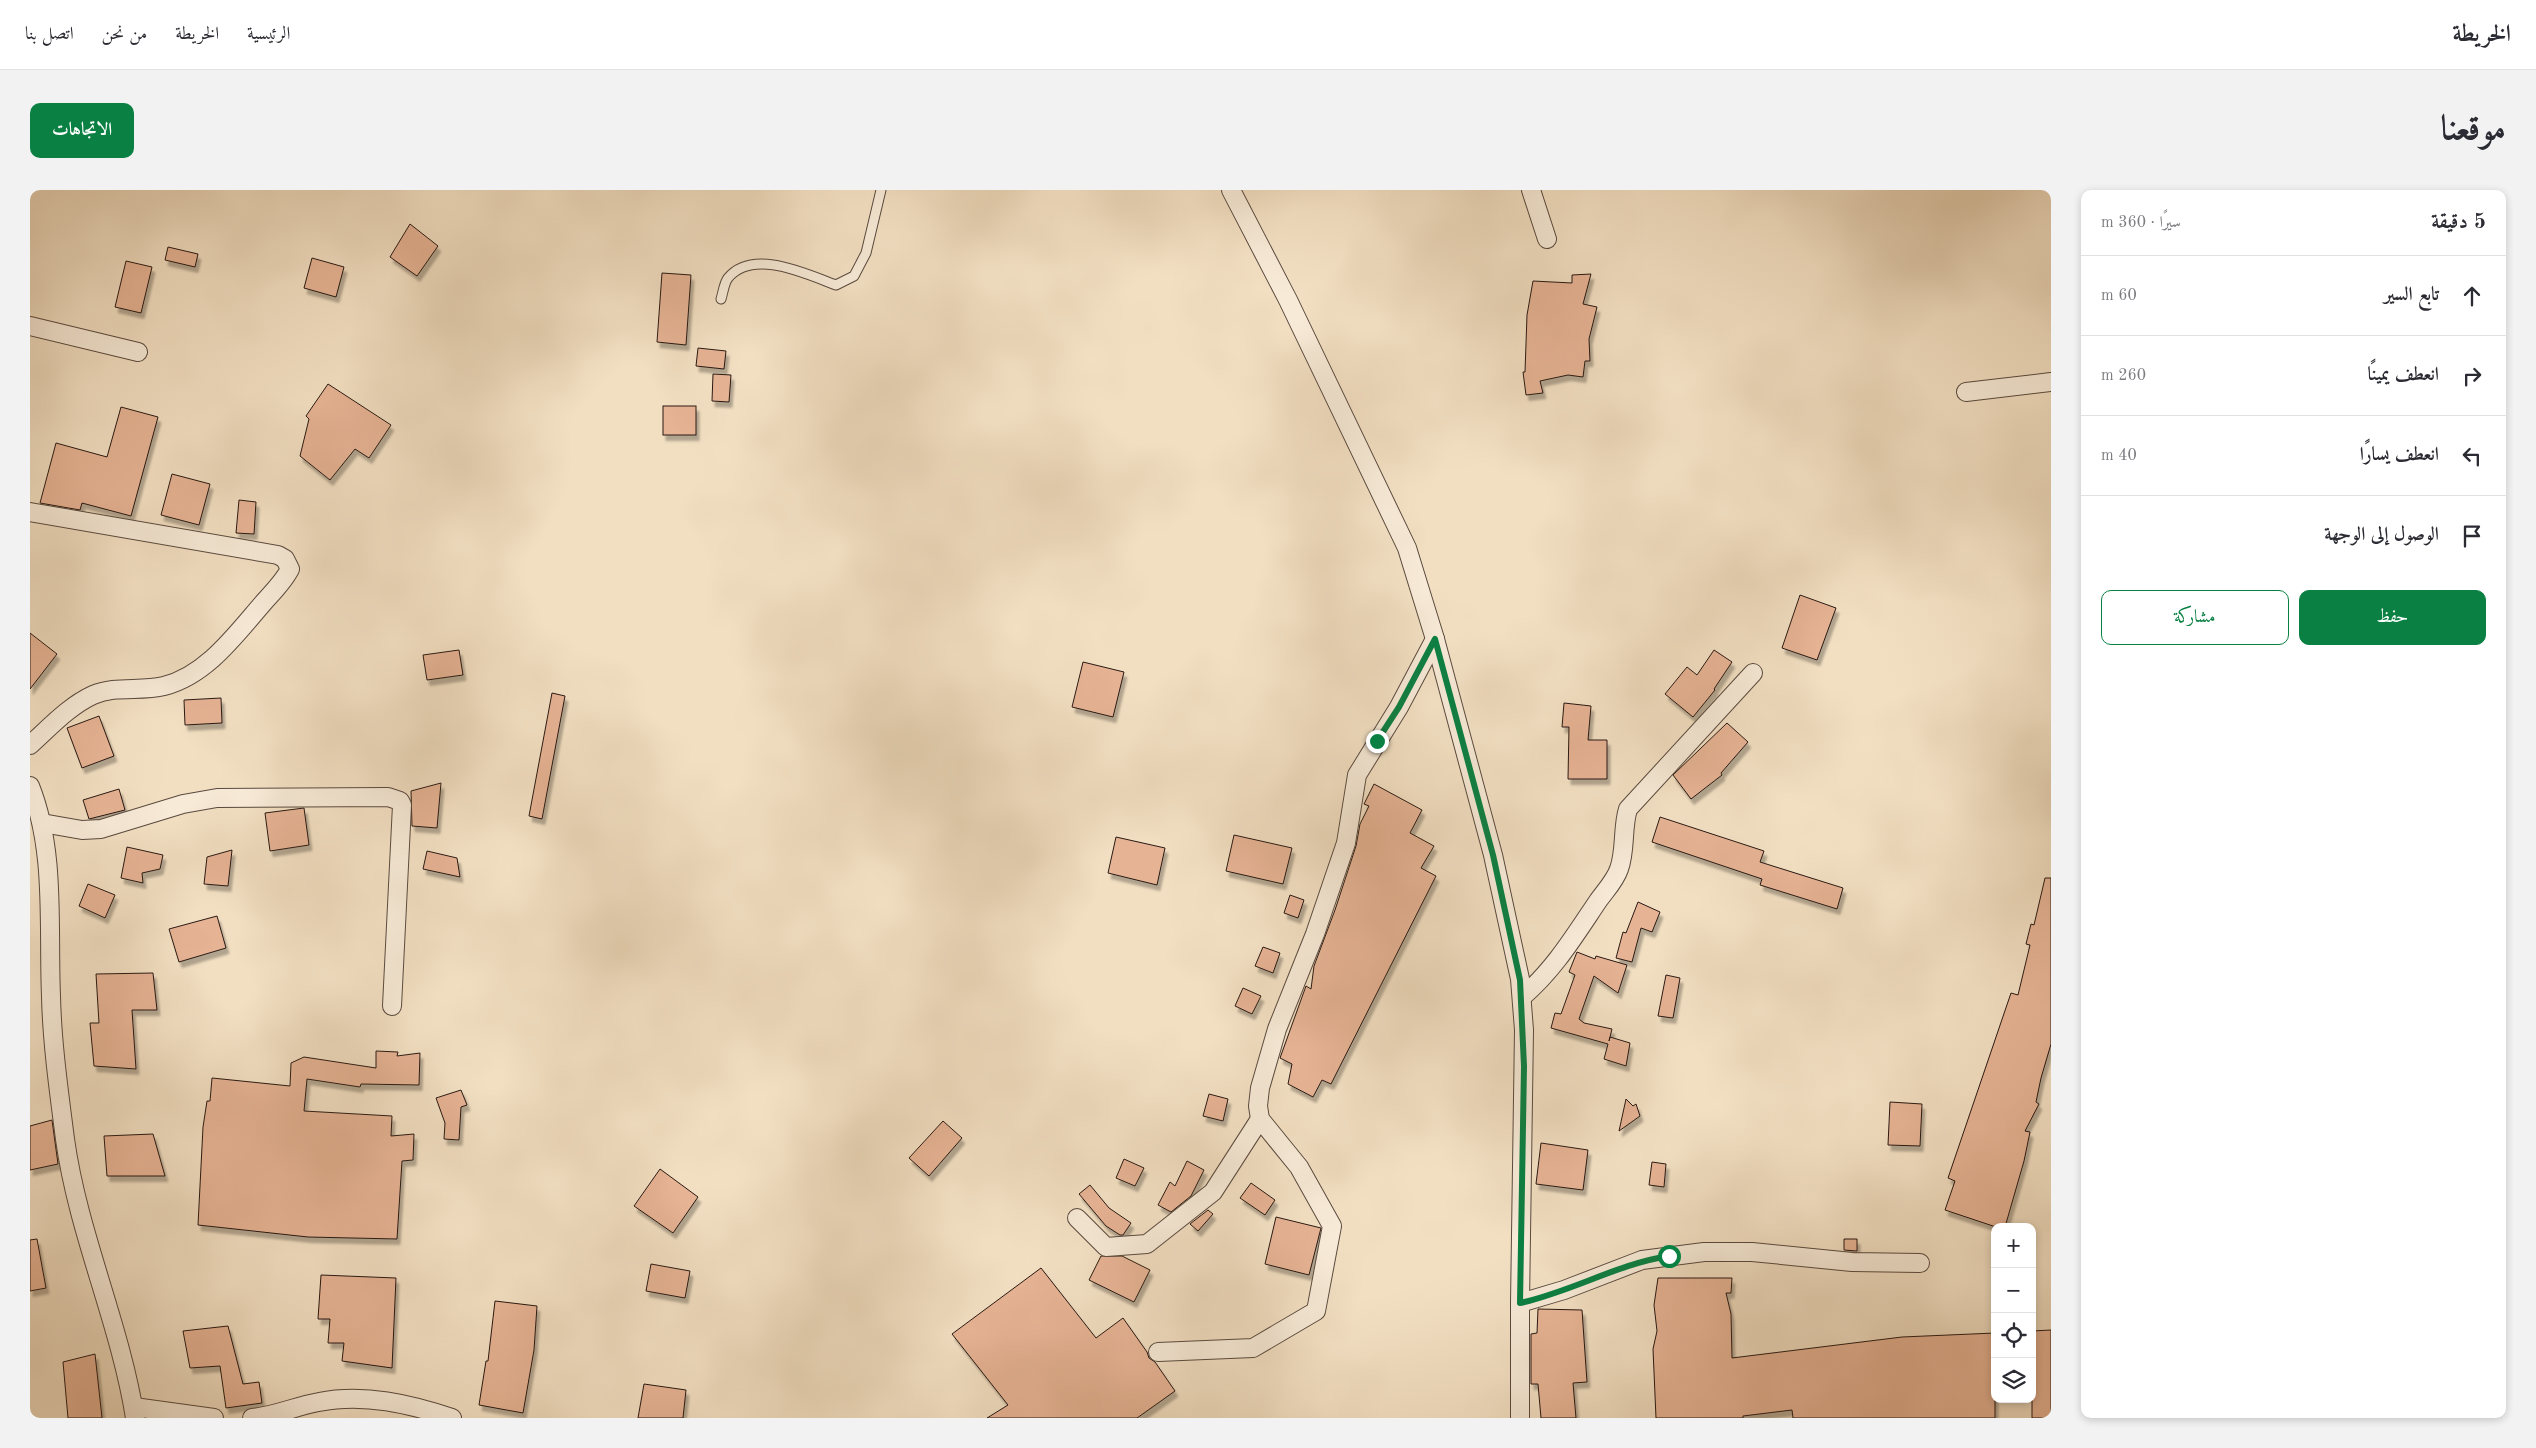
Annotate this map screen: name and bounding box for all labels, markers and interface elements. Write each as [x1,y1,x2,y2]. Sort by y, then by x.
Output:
text: الخريطة [2453,23,2511,47]
text: اتصل بنا [25,25,74,43]
text: من نحن [102,25,147,43]
text: الخريطة [175,25,219,43]
text: الرئيسية [247,25,290,43]
button: الاتجاهات [30,103,134,158]
text: موقعنا [2441,112,2506,147]
text: 5 دقيقة [2431,212,2486,233]
text: سيرًا · 360 m [2101,215,2181,231]
icon: ahead [2458,282,2486,310]
text: تابع السير [2384,286,2439,305]
text: 60 m [2101,288,2137,304]
icon: right [2458,362,2486,390]
text: انعطف يمينًا [2367,366,2439,385]
text: 260 m [2101,368,2146,384]
icon: left [2458,442,2486,470]
text: انعطف يسارًا [2360,446,2439,465]
text: 40 m [2101,448,2137,464]
icon: arrive [2458,522,2486,550]
text: الوصول إلى الوجهة [2324,526,2439,545]
button: مشاركة [2101,590,2289,645]
button: حفظ [2299,590,2486,645]
route end [1366,730,1389,753]
map controls [1991,1223,2036,1403]
button: + [1991,1223,2036,1268]
route start [1658,1245,1681,1268]
button: − [1991,1268,2036,1313]
button: locate [1991,1313,2036,1358]
button: layers [1991,1358,2036,1403]

